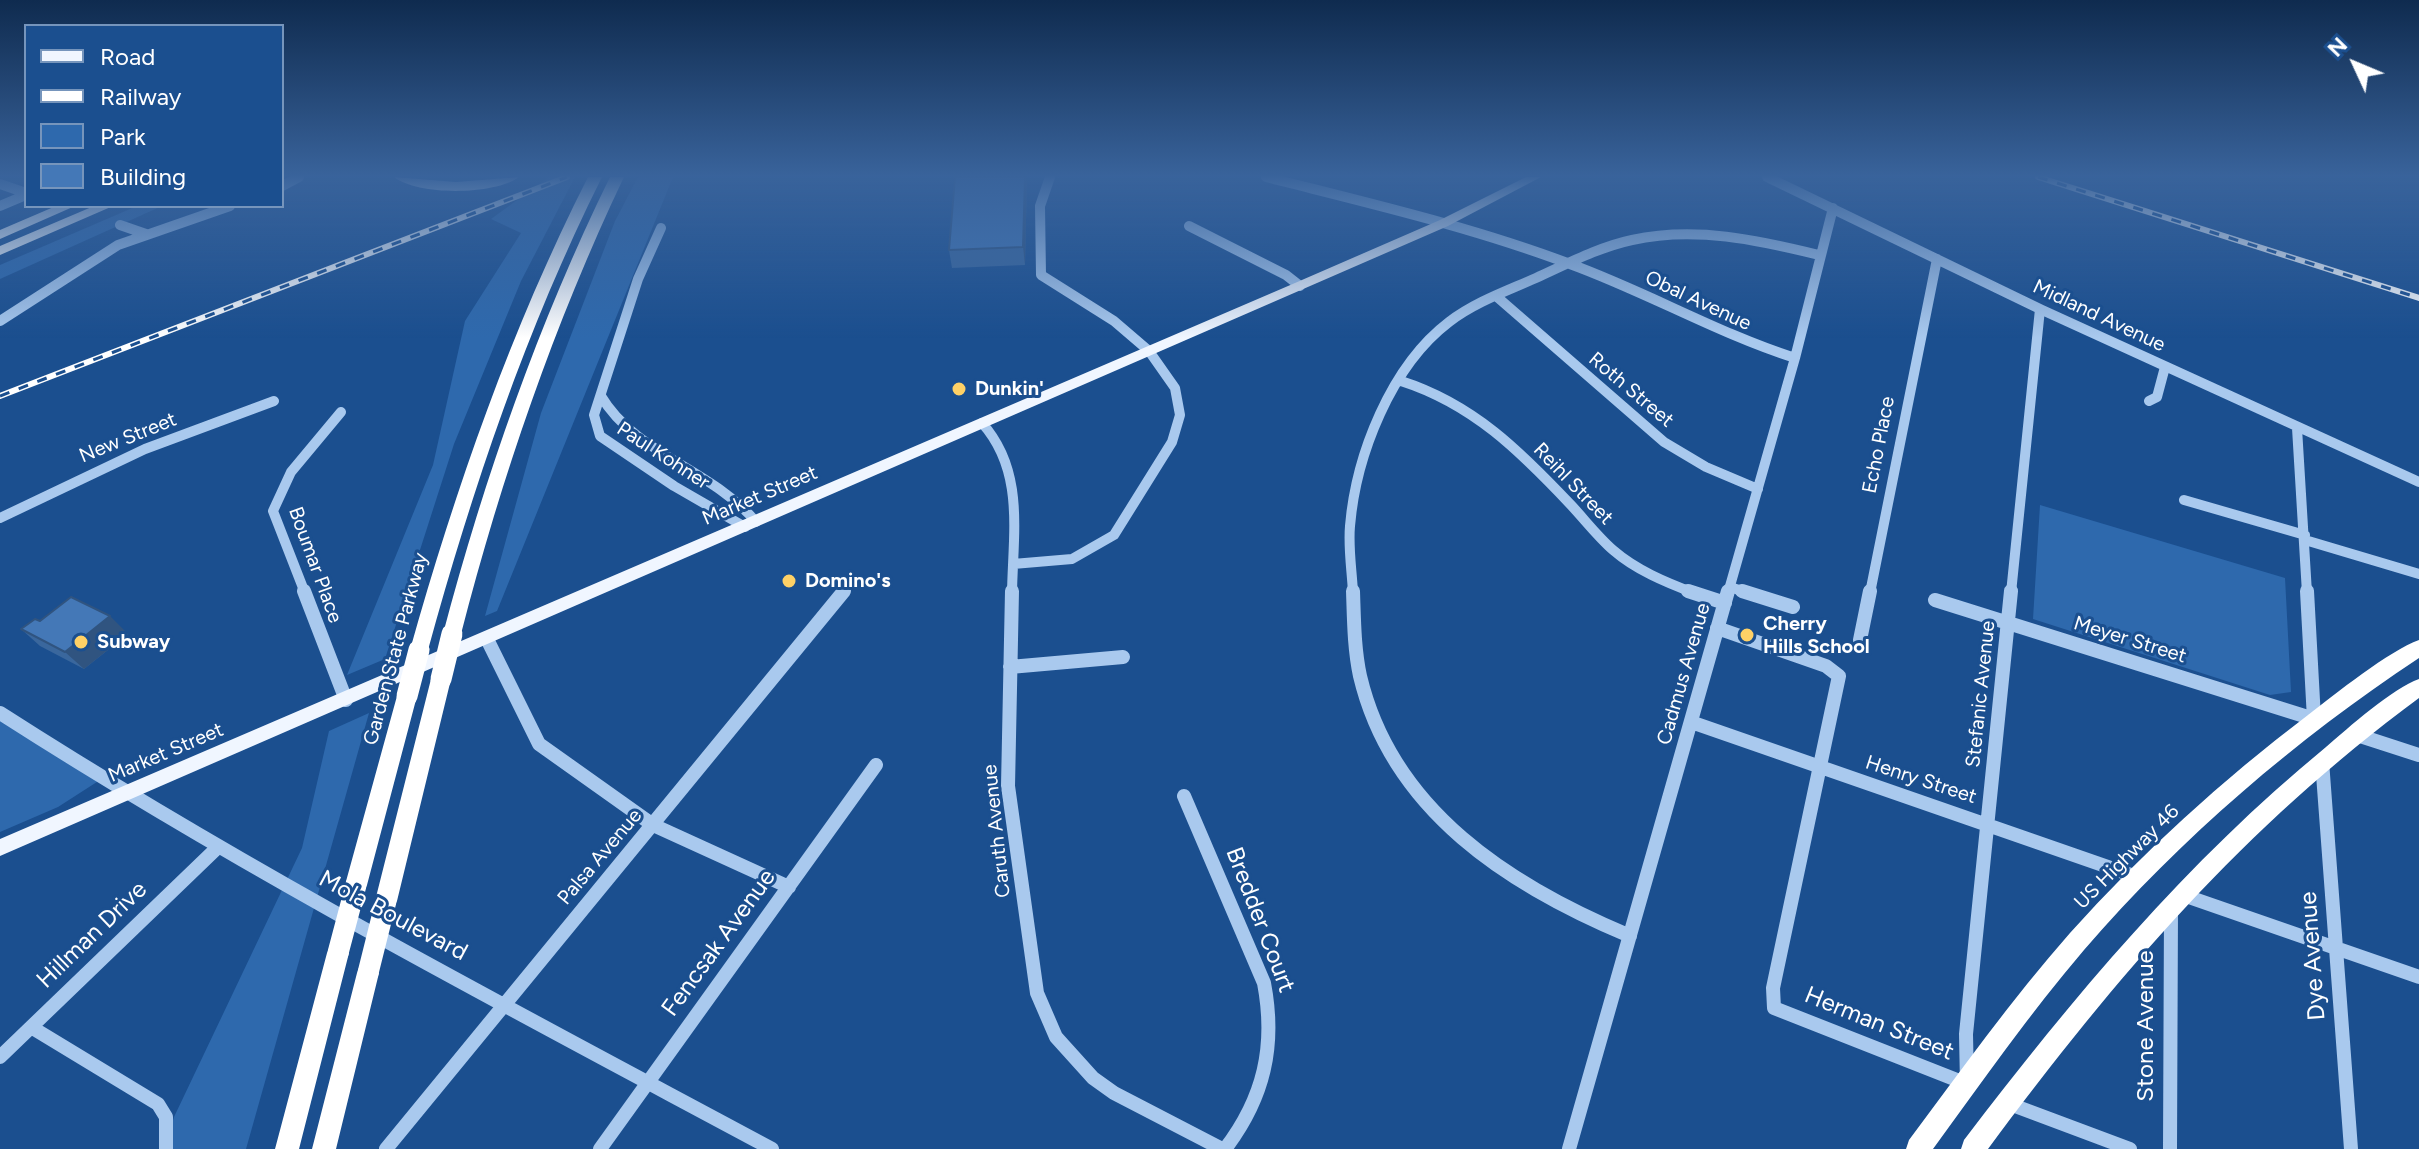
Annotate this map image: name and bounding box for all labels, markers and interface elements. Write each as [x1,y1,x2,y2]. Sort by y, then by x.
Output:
legend [24,24,284,208]
north arrow [2315,24,2395,104]
text: N [2322,31,2353,62]
text: Road [100,42,155,71]
text: Railway [100,82,181,111]
text: Park [100,122,146,151]
text: Building [100,162,186,191]
street label: Obal Avenue [1641,266,1755,336]
street label: Midland Avenue [2029,275,2169,357]
street label: Roth Street [1584,347,1678,433]
place label: Dunkin' [975,377,1044,401]
marker: Dunkin' [950,380,968,398]
street label: Echo Place [1858,394,1900,496]
street label: New Street [76,408,180,468]
street label: Paul Kohner [612,417,714,495]
street label: Reihl Street [1528,438,1618,530]
street label: Market Street [699,461,821,531]
street label: Boumar Place [283,504,347,626]
street label: Garden State Parkway [359,550,433,748]
place label: Domino's [805,569,890,593]
marker: Domino's [780,572,798,590]
street label: Cadmus Avenue [1652,600,1716,748]
street label: Meyer Street [2071,611,2189,669]
place label: Cherry Hills School [1763,612,1870,659]
street label: Stefanic Avenue [1961,619,2001,769]
marker: Cherry Hills School [1738,626,1756,644]
place label: Subway [97,630,170,654]
marker: Subway [72,633,90,651]
street label: Market Street [105,718,227,788]
street label: Henry Street [1862,751,1980,809]
street label: Caruth Avenue [978,763,1016,899]
street label: US Highway 46 [2070,800,2184,914]
street label: Palsa Avenue [553,804,647,910]
street label: Bredder Court [1219,843,1301,997]
street label: Fencsak Avenue [656,864,782,1022]
street label: Mola Boulevard [314,865,472,967]
street label: Hillman Drive [31,875,153,995]
street label: Dye Avenue [2294,891,2332,1021]
street label: Stone Avenue [2132,950,2160,1102]
street label: Herman Street [1800,981,1958,1067]

